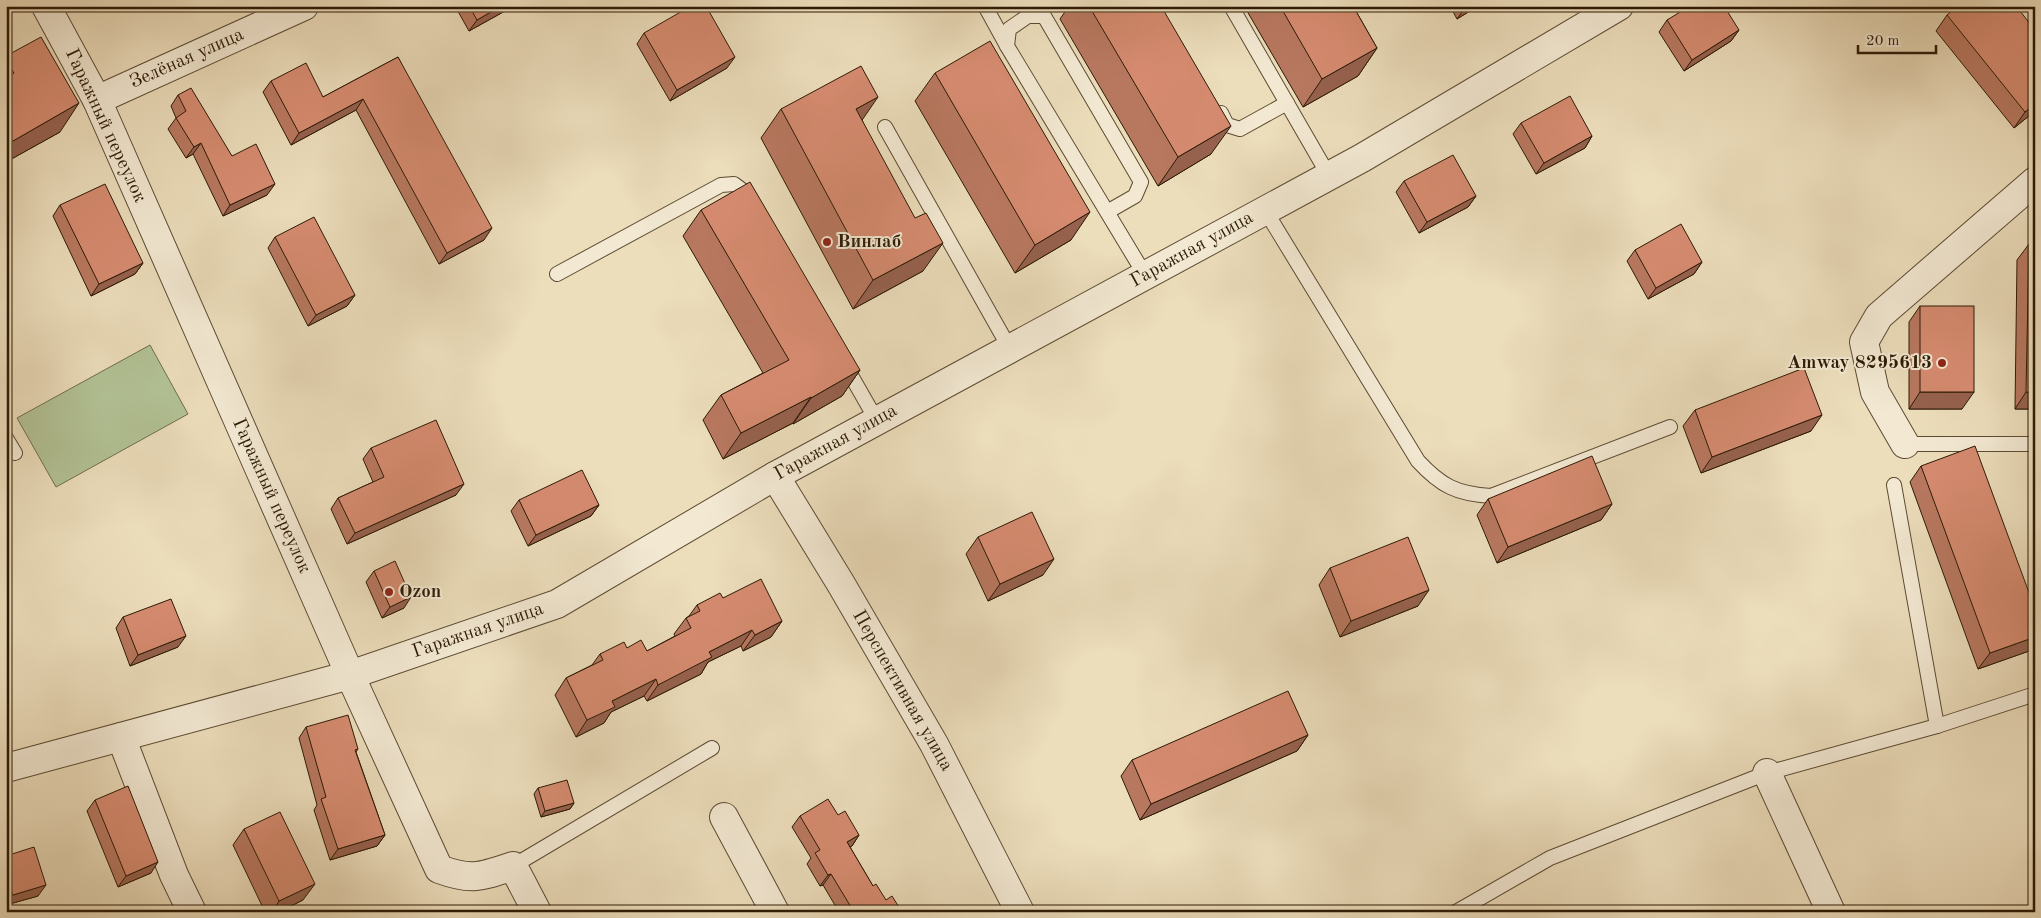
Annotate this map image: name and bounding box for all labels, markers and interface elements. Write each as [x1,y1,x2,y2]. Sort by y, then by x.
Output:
scale bar [1858,22,1936,54]
street label: Зелёная улица [127,25,247,93]
text: 20 m [1866,34,1900,49]
street label: Гаражный переулок [61,46,149,206]
street label: Гаражная улица [1127,208,1257,292]
place label: Винлаб [837,233,901,252]
marker: Винлаб [821,236,833,248]
place label: Amway 8295613 [1787,354,1932,373]
marker: Amway 8295613 [1936,357,1948,369]
street label: Гаражная улица [771,401,901,485]
street label: Гаражный переулок [228,416,314,577]
place label: Ozon [399,583,441,602]
marker: Ozon [383,586,395,598]
street label: Гаражная улица [410,599,547,662]
street label: Перспективная улица [848,607,956,775]

